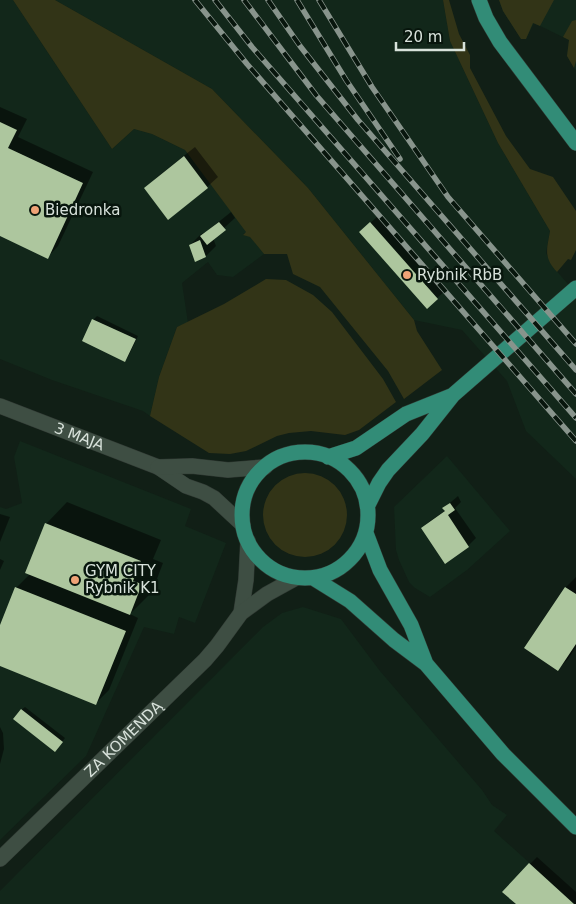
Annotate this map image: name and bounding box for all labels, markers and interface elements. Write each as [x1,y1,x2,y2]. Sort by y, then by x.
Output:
scale bar [396,20,464,52]
text: 20 m [404,28,442,46]
place label: Biedronka [45,201,120,219]
marker: Biedronka [29,204,41,216]
place label: Rybnik RbB [417,266,502,284]
marker: Rybnik RbB [401,269,413,281]
street label: 3 MAJA [52,419,107,455]
place label: GYM CITY Rybnik K1 [85,562,160,597]
marker: GYM CITY Rybnik K1 [69,574,81,586]
street label: ZA KOMENDĄ [81,697,167,781]

